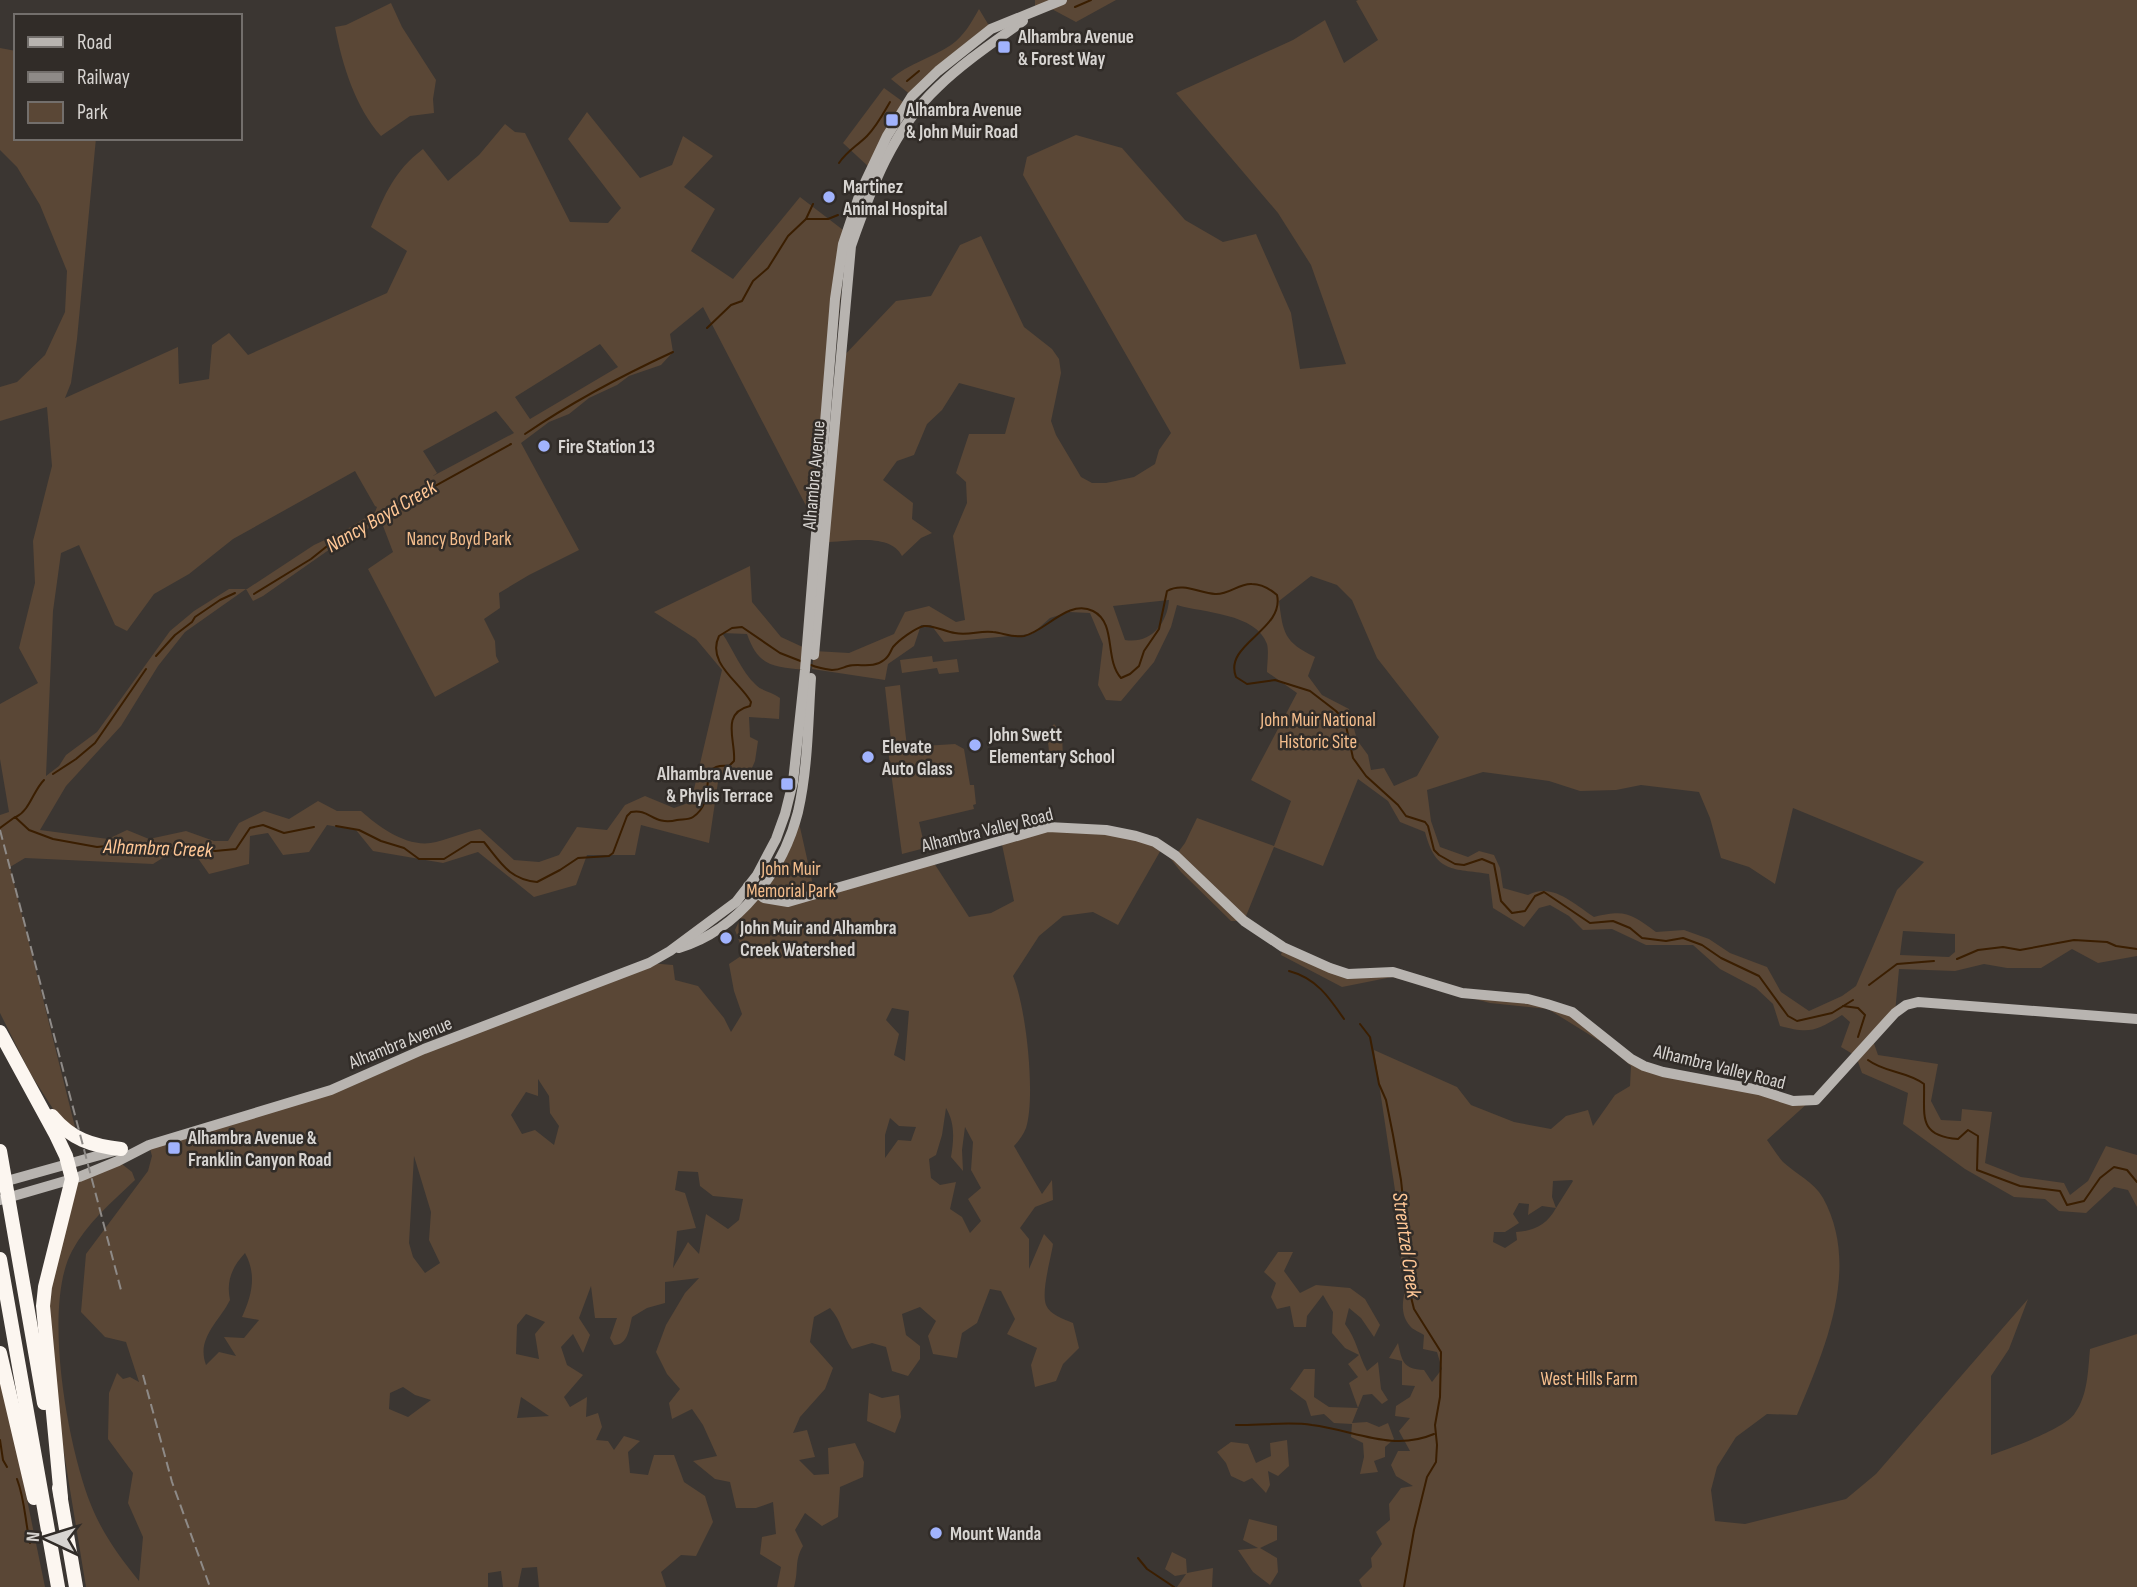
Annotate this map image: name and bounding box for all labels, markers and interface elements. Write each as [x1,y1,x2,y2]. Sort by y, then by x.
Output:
legend [14,14,242,140]
place label: Alhambra Avenue & Forest Way [1017,26,1134,71]
text: Road [77,30,112,55]
marker: Alhambra Avenue & Forest Way [996,39,1012,55]
text: Railway [77,65,130,90]
place label: Alhambra Avenue & John Muir Road [905,99,1022,144]
text: Park [77,100,108,125]
marker: Alhambra Avenue & John Muir Road [884,112,900,128]
place label: Martinez Animal Hospital [842,176,947,221]
marker: Martinez Animal Hospital [821,189,837,205]
street label: Alhambra Avenue [798,420,831,532]
place label: Fire Station 13 [558,436,655,459]
marker: Fire Station 13 [536,438,552,454]
water label: Nancy Boyd Creek [321,474,442,558]
park label: Nancy Boyd Park [406,528,512,551]
park label: John Muir National Historic Site [1259,709,1376,754]
place label: John Swett Elementary School [988,724,1115,769]
place label: Elevate Auto Glass [881,736,953,781]
marker: John Swett Elementary School [967,737,983,753]
marker: Elevate Auto Glass [860,749,876,765]
place label: Alhambra Avenue & Phylis Terrace [656,763,773,808]
marker: Alhambra Avenue & Phylis Terrace [779,776,795,792]
street label: Alhambra Valley Road [918,803,1056,858]
water label: Alhambra Creek [102,834,214,863]
park label: John Muir Memorial Park [746,858,837,903]
place label: John Muir and Alhambra Creek Watershed [739,917,896,962]
marker: John Muir and Alhambra Creek Watershed [718,930,734,946]
street label: Alhambra Avenue [345,1012,456,1075]
street label: Alhambra Valley Road [1650,1040,1788,1095]
place label: Alhambra Avenue & Franklin Canyon Road [187,1127,332,1172]
marker: Alhambra Avenue & Franklin Canyon Road [166,1140,182,1156]
water label: Strentzel Creek [1387,1191,1426,1301]
park label: West Hills Farm [1540,1368,1638,1391]
north arrow [14,1503,84,1573]
place label: Mount Wanda [950,1523,1041,1546]
marker: Mount Wanda [928,1525,944,1541]
text: N [22,1531,45,1543]

